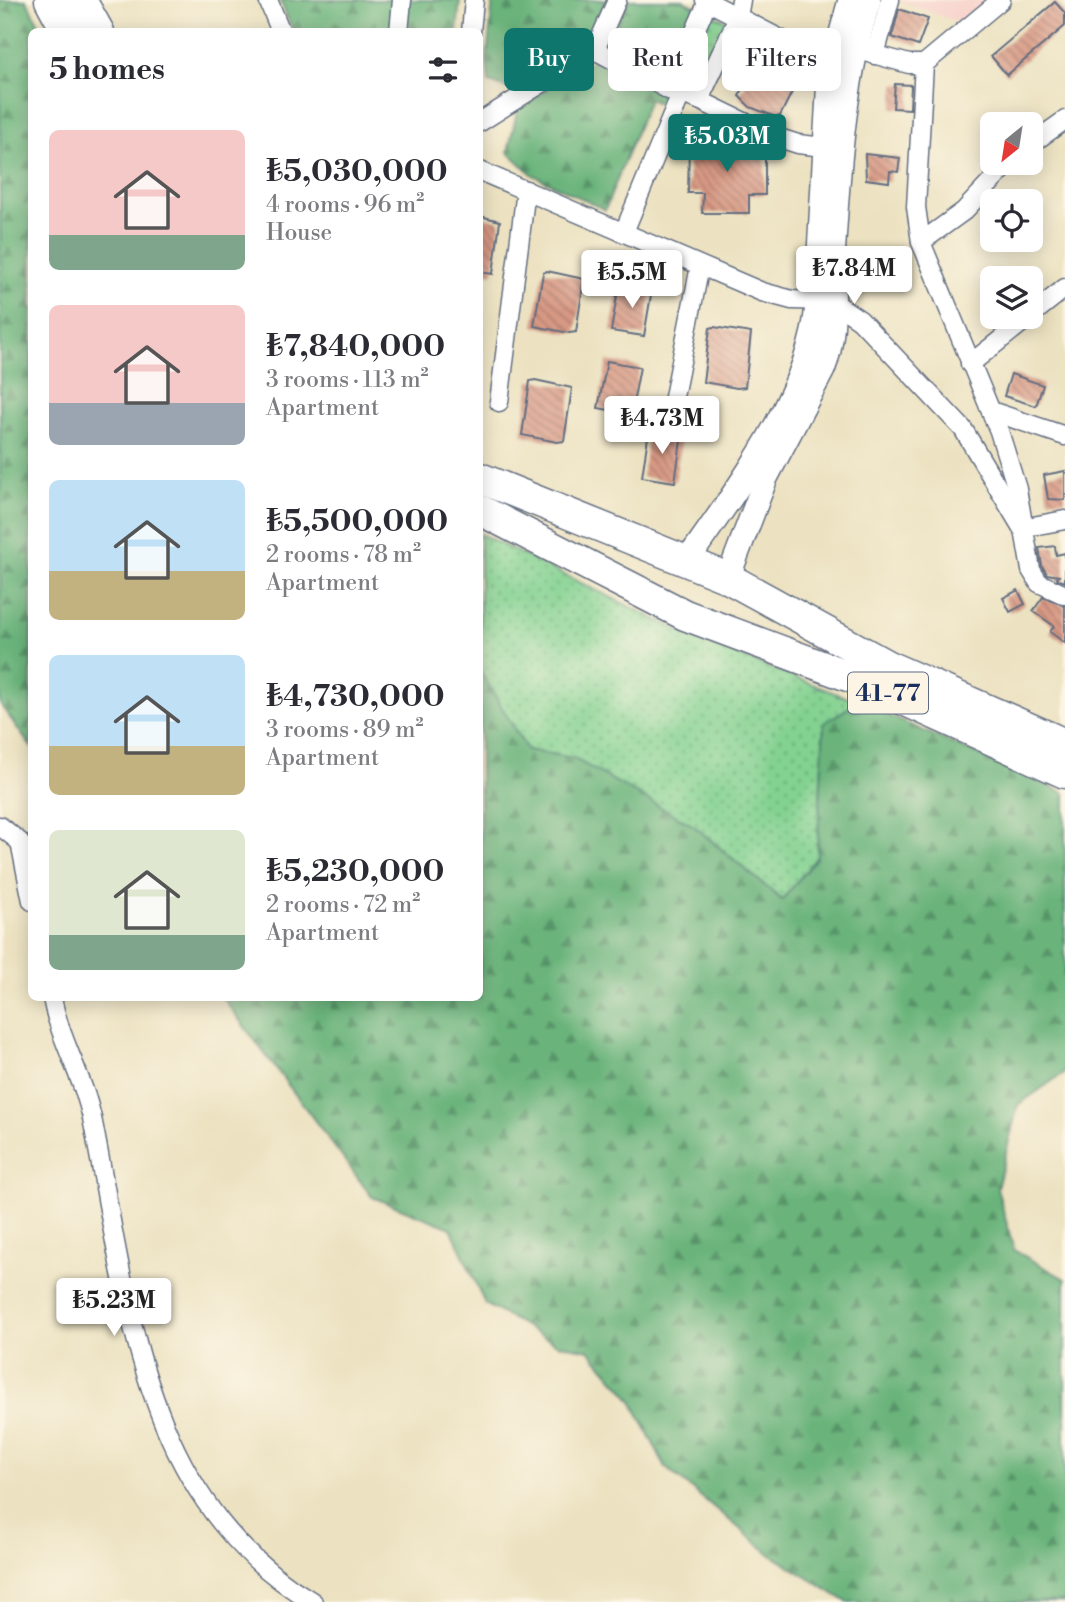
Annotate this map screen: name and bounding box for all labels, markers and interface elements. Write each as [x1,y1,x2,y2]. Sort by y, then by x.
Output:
chip: Buy [504,28,594,91]
chip: Rent [608,28,708,91]
chip: Filters [722,28,841,91]
text: 5 homes [49,51,165,89]
icon: filters [424,51,462,89]
north arrow [980,112,1043,175]
map controls [980,112,1043,329]
pin: ₺5.03M [670,114,784,174]
text: ₺5.03M [684,123,770,151]
text: ₺5,030,000 [266,153,447,191]
icon: home [105,158,189,242]
button: locate [980,189,1043,252]
text: 4 rooms · 96 m² [266,191,424,219]
text: House [266,219,332,247]
pin: ₺7.84M [797,246,911,306]
pin: ₺5.5M [583,250,681,310]
text: ₺7.84M [812,255,896,283]
text: ₺5.5M [597,259,667,287]
button: layers [980,266,1043,329]
text: ₺7,840,000 [266,328,445,366]
icon: home [105,333,189,417]
text: 3 rooms · 113 m² [266,366,429,394]
text: Apartment [266,394,379,422]
pin: ₺4.73M [605,396,719,456]
text: ₺4.73M [620,405,704,433]
text: ₺5,500,000 [266,503,448,541]
icon: home [105,508,189,592]
text: 2 rooms · 78 m² [266,541,421,569]
text: Apartment [266,569,379,597]
road number: 41-77 [848,672,928,714]
text: ₺4,730,000 [266,678,445,716]
icon: home [105,683,189,767]
text: 3 rooms · 89 m² [266,716,423,744]
text: Apartment [266,744,379,772]
text: ₺5,230,000 [266,853,444,891]
icon: home [105,858,189,942]
text: 2 rooms · 72 m² [266,891,420,919]
text: Apartment [266,919,379,947]
pin: ₺5.23M [57,1278,171,1338]
text: ₺5.23M [72,1287,156,1315]

